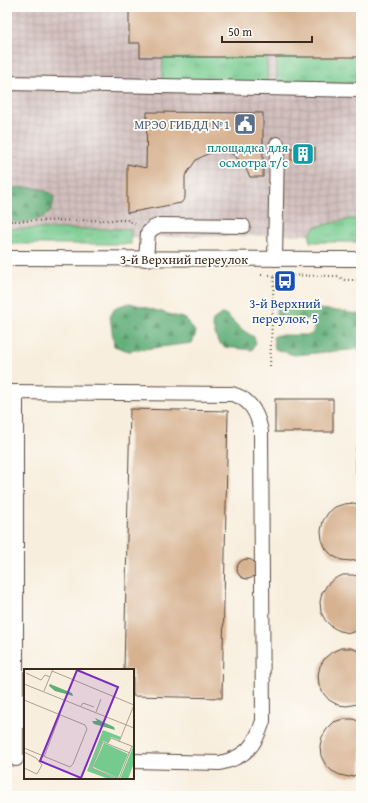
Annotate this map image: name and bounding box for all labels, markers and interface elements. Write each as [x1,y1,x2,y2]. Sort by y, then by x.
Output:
scale bar [222,18,312,44]
text: 50 m [228,23,252,40]
public building icon: МРЭО ГИБДД №1 [232,111,258,137]
place label: МРЭО ГИБДД №1 [134,115,230,134]
place label: площадка для осмотра т/с [207,138,288,172]
building icon: площадка для осмотра т/с [290,141,316,167]
street label: 3-й Верхний переулок [120,250,248,269]
bus stop icon: 3-й Верхний переулок, 5 [272,268,298,294]
place label: 3-й Верхний переулок, 5 [249,294,321,328]
inset map [24,669,134,779]

